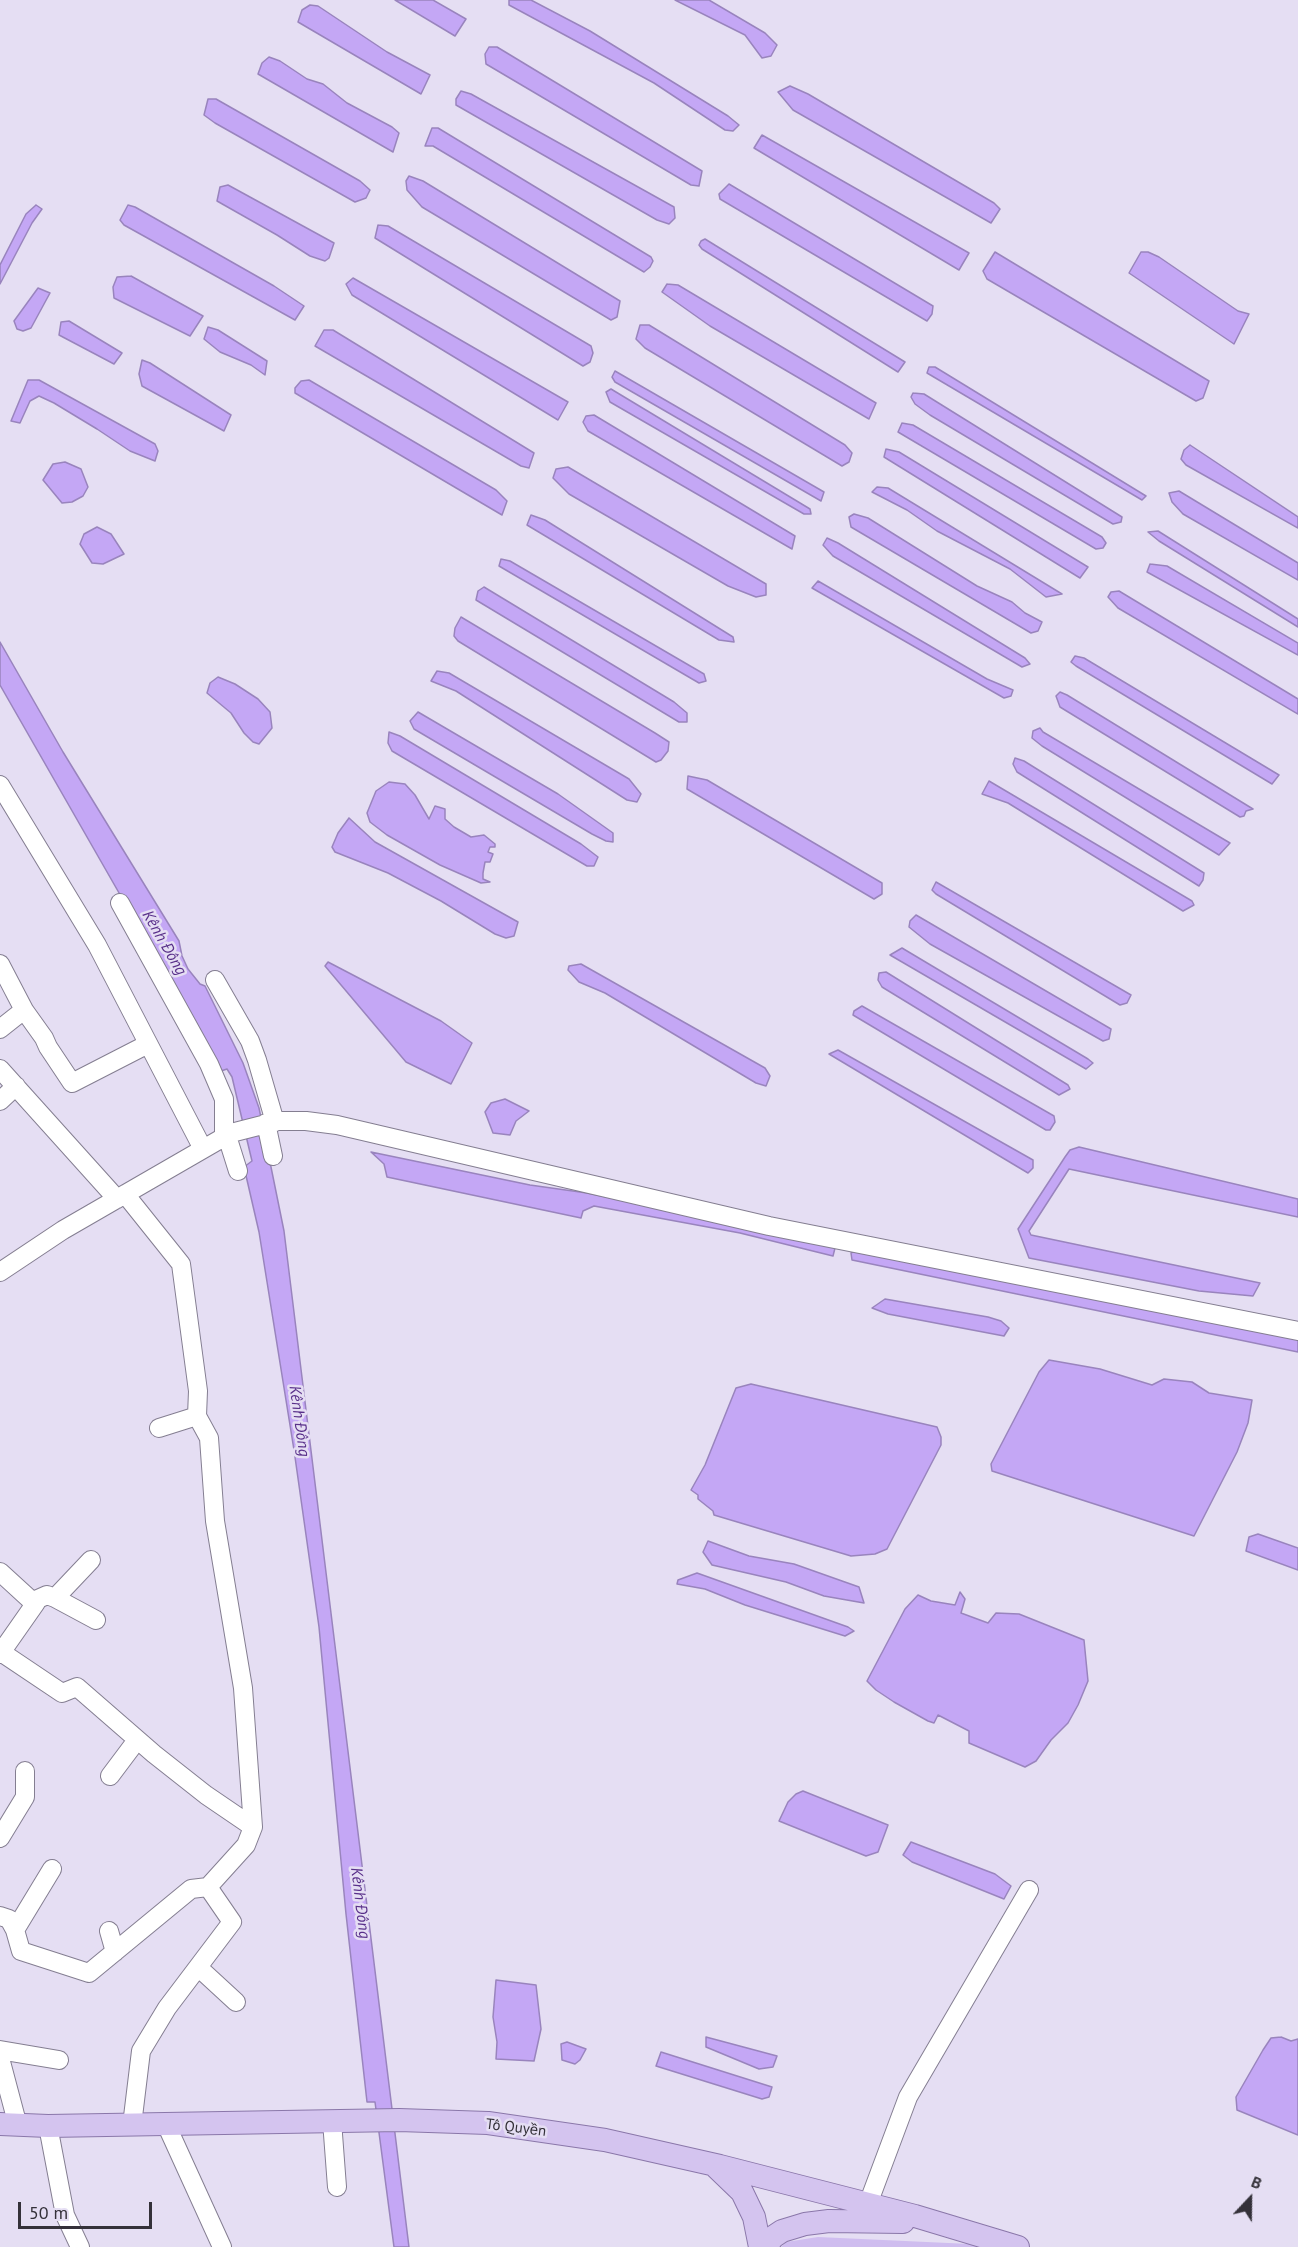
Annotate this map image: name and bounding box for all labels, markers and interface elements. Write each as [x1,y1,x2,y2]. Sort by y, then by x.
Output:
water label: Kênh Đông [138,907,190,979]
water label: Kênh Đông [285,1384,313,1458]
water label: Kênh Đông [346,1866,374,1940]
street label: Tô Quyền [485,2115,547,2141]
north arrow [1220,2169,1280,2229]
text: B [1249,2171,1265,2193]
scale bar [21,2190,154,2228]
text: 50 m [29,2201,68,2224]

